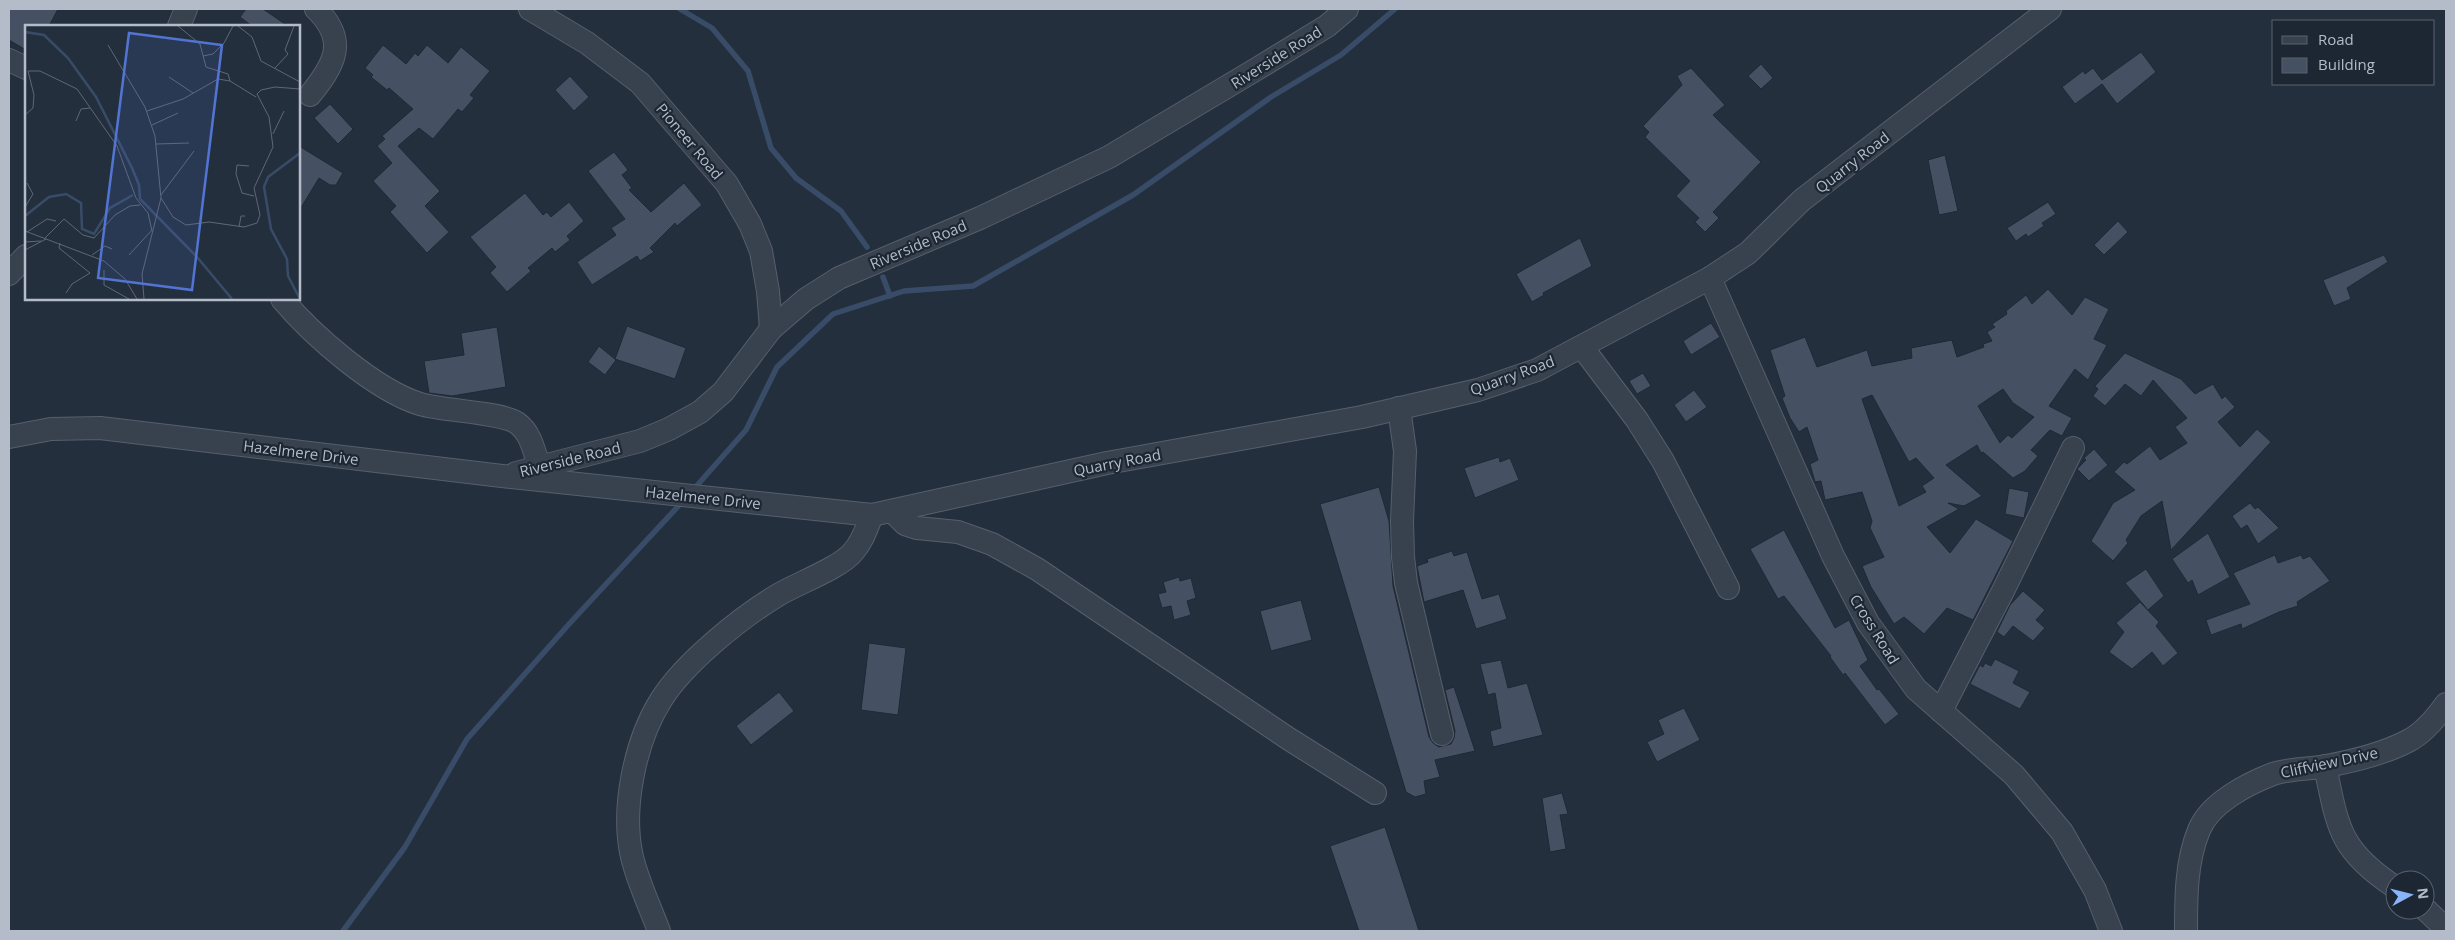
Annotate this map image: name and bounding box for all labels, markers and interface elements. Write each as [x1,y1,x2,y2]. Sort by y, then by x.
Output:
legend [2272,20,2435,85]
street label: Riverside Road [1227,21,1325,93]
inset map [25,25,300,300]
text: Road [2318,29,2354,49]
text: Building [2318,54,2375,74]
street label: Pioneer Road [652,99,728,183]
street label: Quarry Road [1811,127,1893,197]
street label: Riverside Road [867,215,969,273]
street label: Quarry Road [1467,350,1557,400]
street label: Hazelmere Drive [242,435,360,469]
street label: Riverside Road [517,437,623,481]
street label: Quarry Road [1072,444,1162,480]
street label: Hazelmere Drive [644,481,762,513]
street label: Cross Road [1846,590,1904,668]
street label: Cliffview Drive [2278,742,2380,782]
north arrow [2385,870,2435,920]
text: N [2413,887,2434,900]

